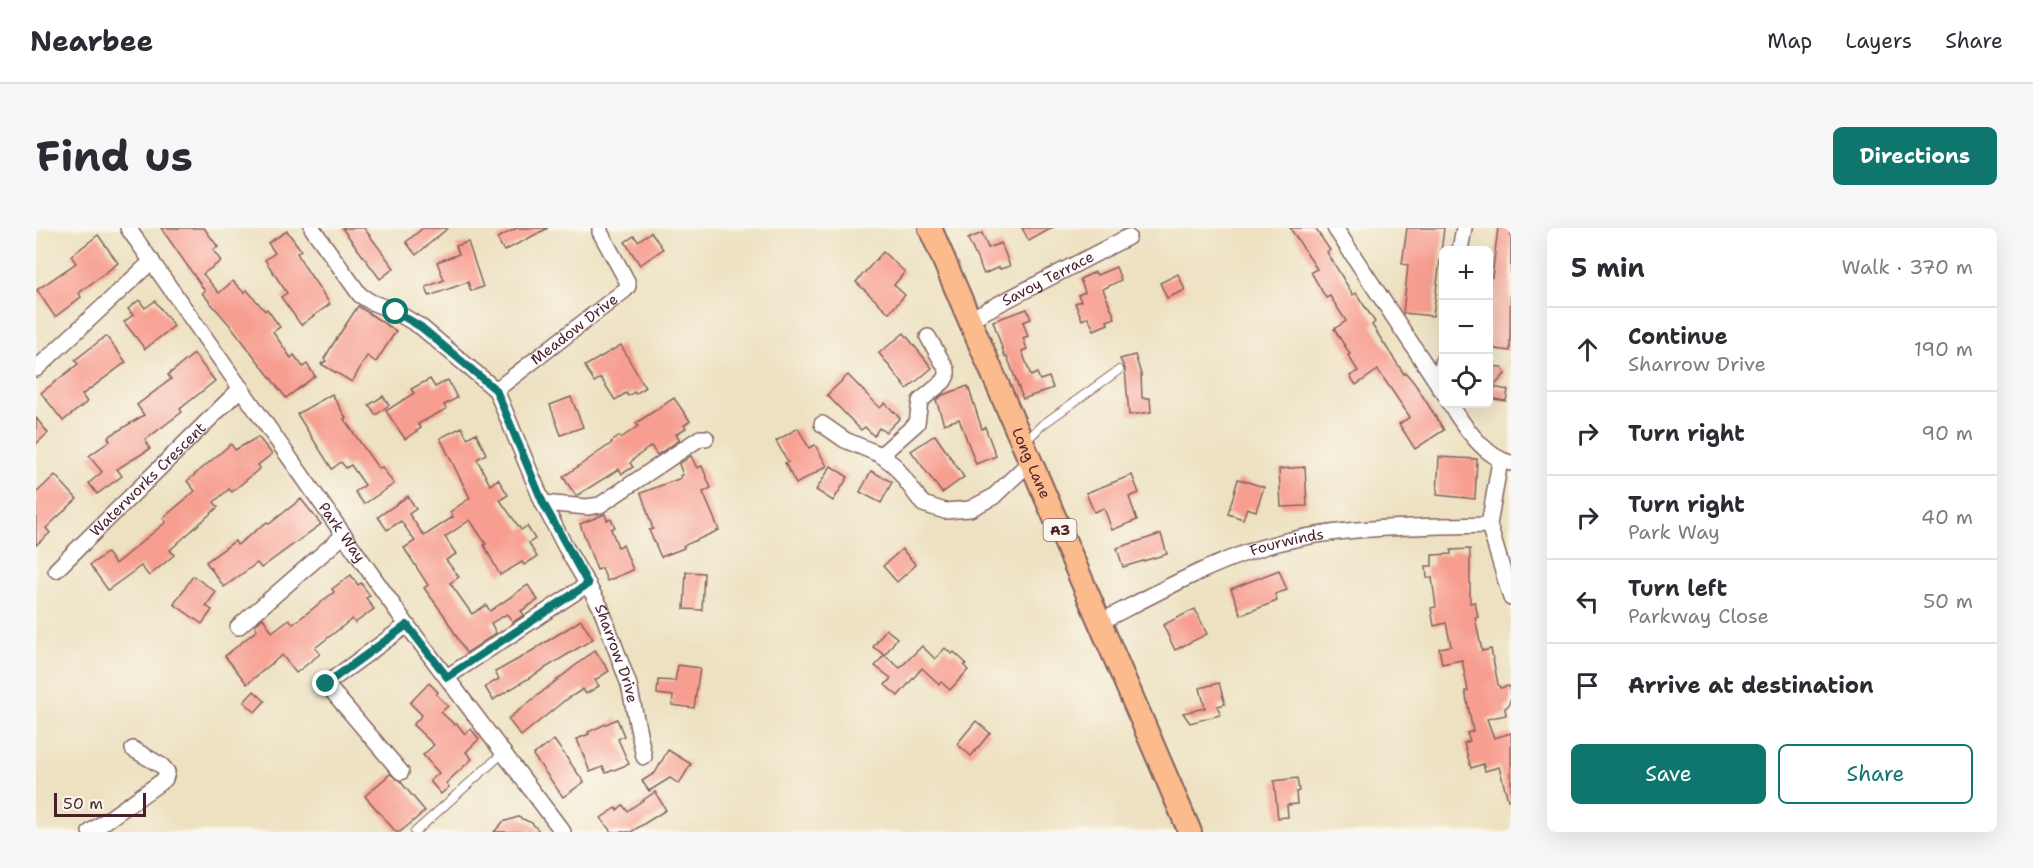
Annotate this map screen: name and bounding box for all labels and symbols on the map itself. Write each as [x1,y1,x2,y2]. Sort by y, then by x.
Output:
street label: Savoy Terrace [998,246,1097,311]
street label: Meadow Drive [527,289,622,369]
route start [382,298,408,324]
street label: Waterworks Crescent [86,418,210,541]
street label: Long Lane [1007,425,1055,502]
street label: Park Way [314,498,370,566]
road number: A3 [1044,519,1076,541]
street label: Fourwinds [1247,524,1325,561]
street label: Sharrow Drive [590,601,642,705]
route end [312,670,338,696]
scale bar [54,790,146,818]

